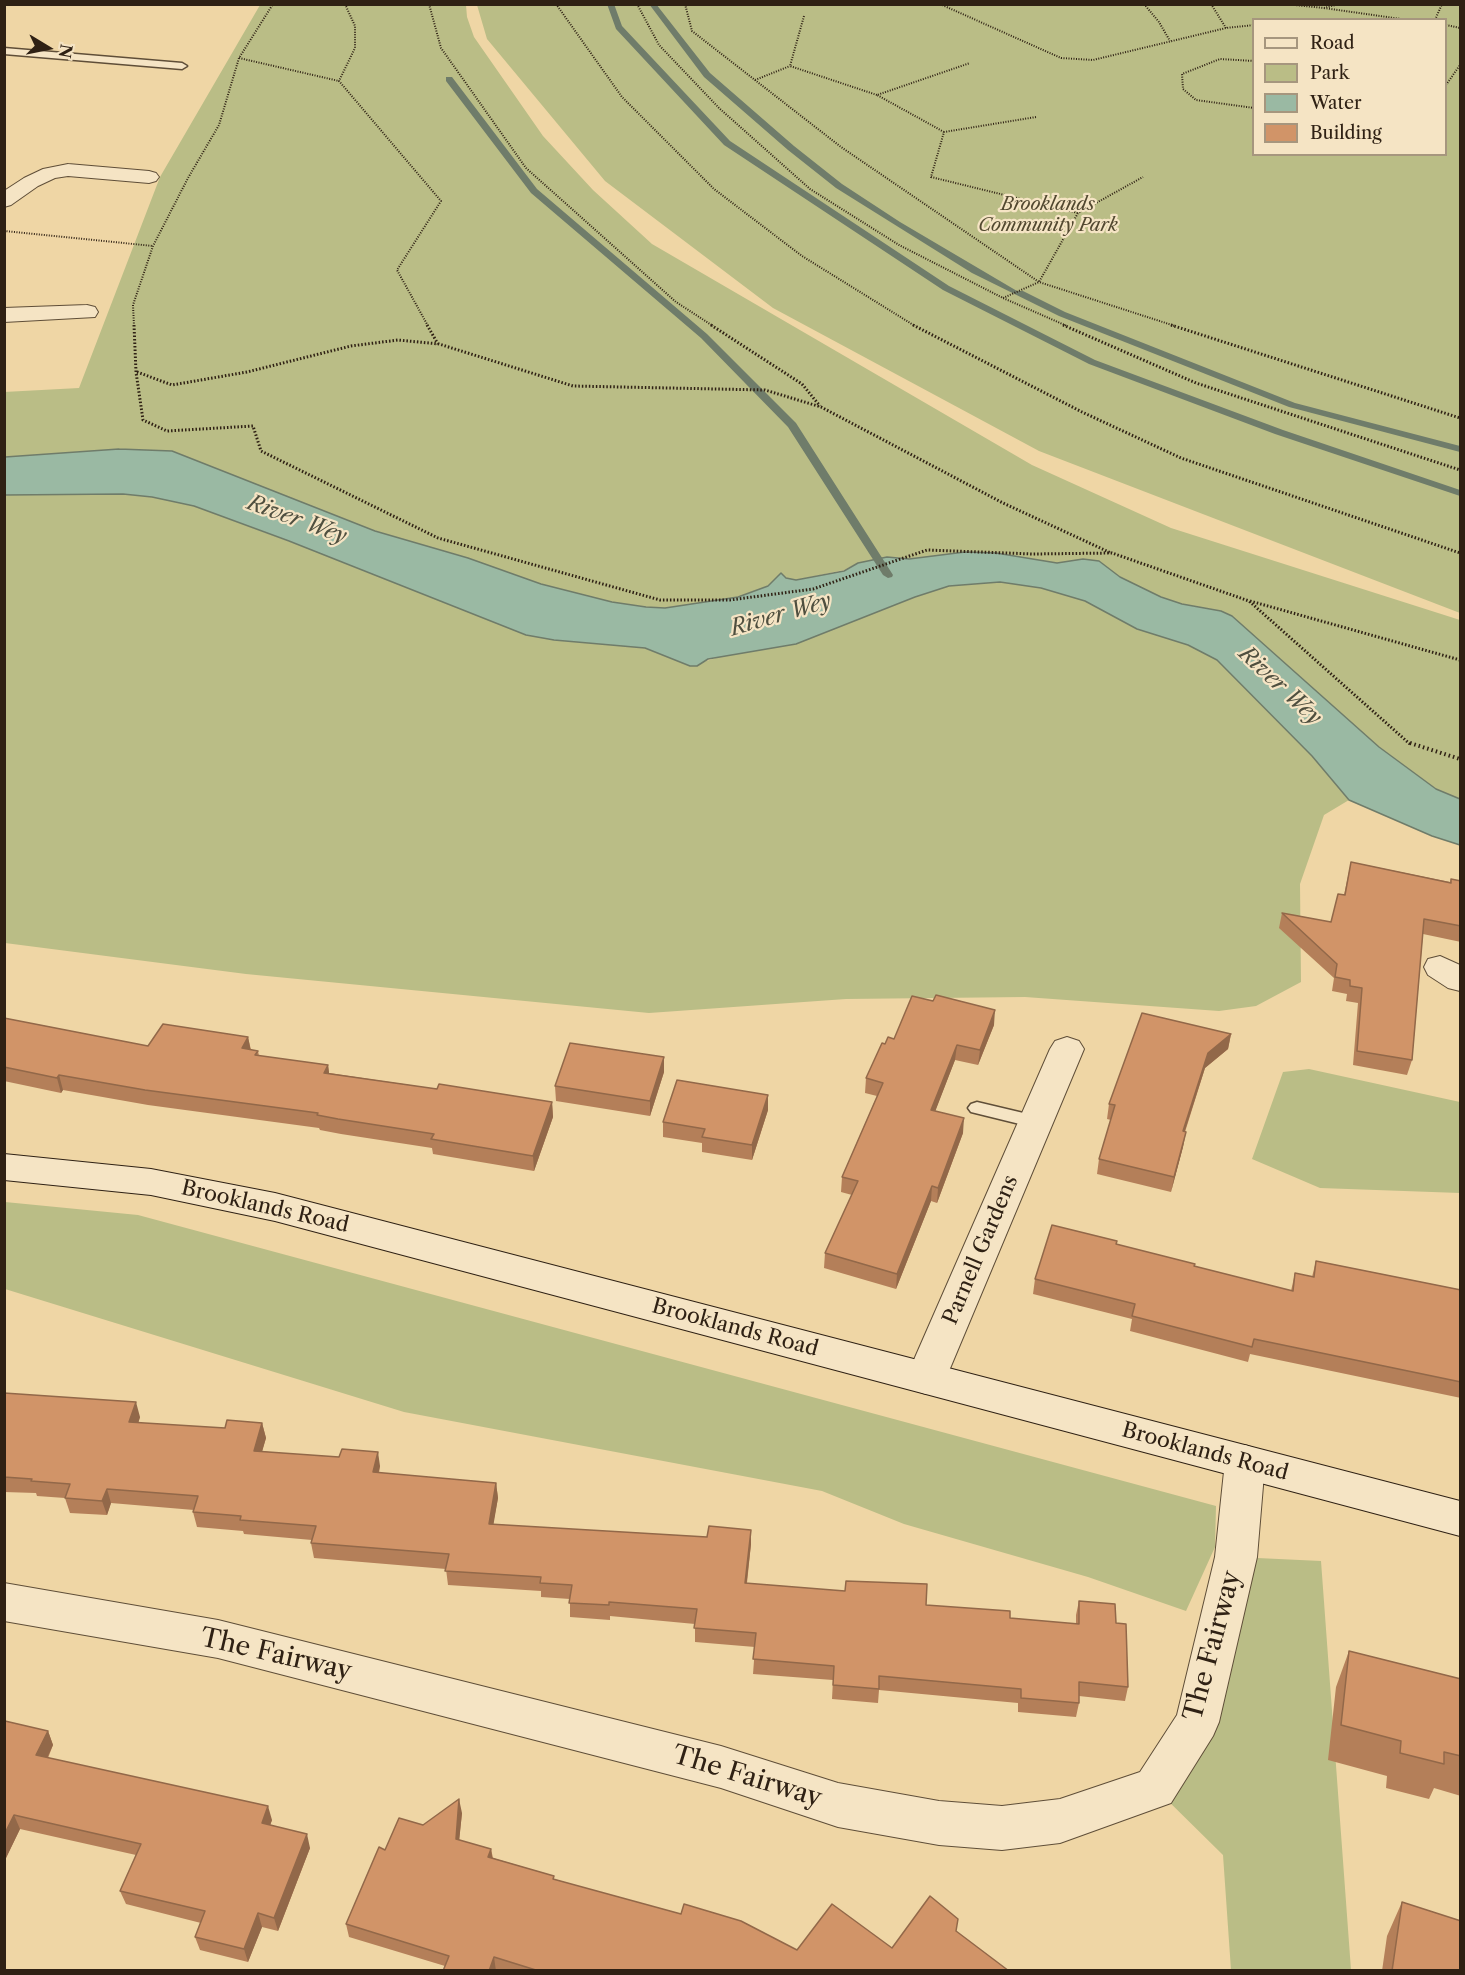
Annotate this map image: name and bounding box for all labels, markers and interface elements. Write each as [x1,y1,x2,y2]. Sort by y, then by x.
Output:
north arrow [18,18,78,78]
legend [1252,18,1447,156]
text: Road [1310,32,1355,54]
text: N [55,43,77,60]
text: Park [1310,62,1349,84]
text: Water [1310,92,1362,114]
text: Building [1310,122,1382,144]
park label: Brooklands Community Park [978,194,1118,236]
water label: River Wey [244,490,350,550]
water label: River Wey [727,588,835,642]
water label: River Wey [1233,641,1327,731]
street label: Parnell Gardens [938,1171,1024,1329]
street label: Brooklands Road [179,1175,351,1239]
street label: Brooklands Road [649,1294,821,1362]
street label: Brooklands Road [1119,1418,1291,1486]
street label: The Fairway [1178,1568,1248,1724]
street label: The Fairway [197,1622,355,1688]
street label: The Fairway [669,1740,825,1814]

